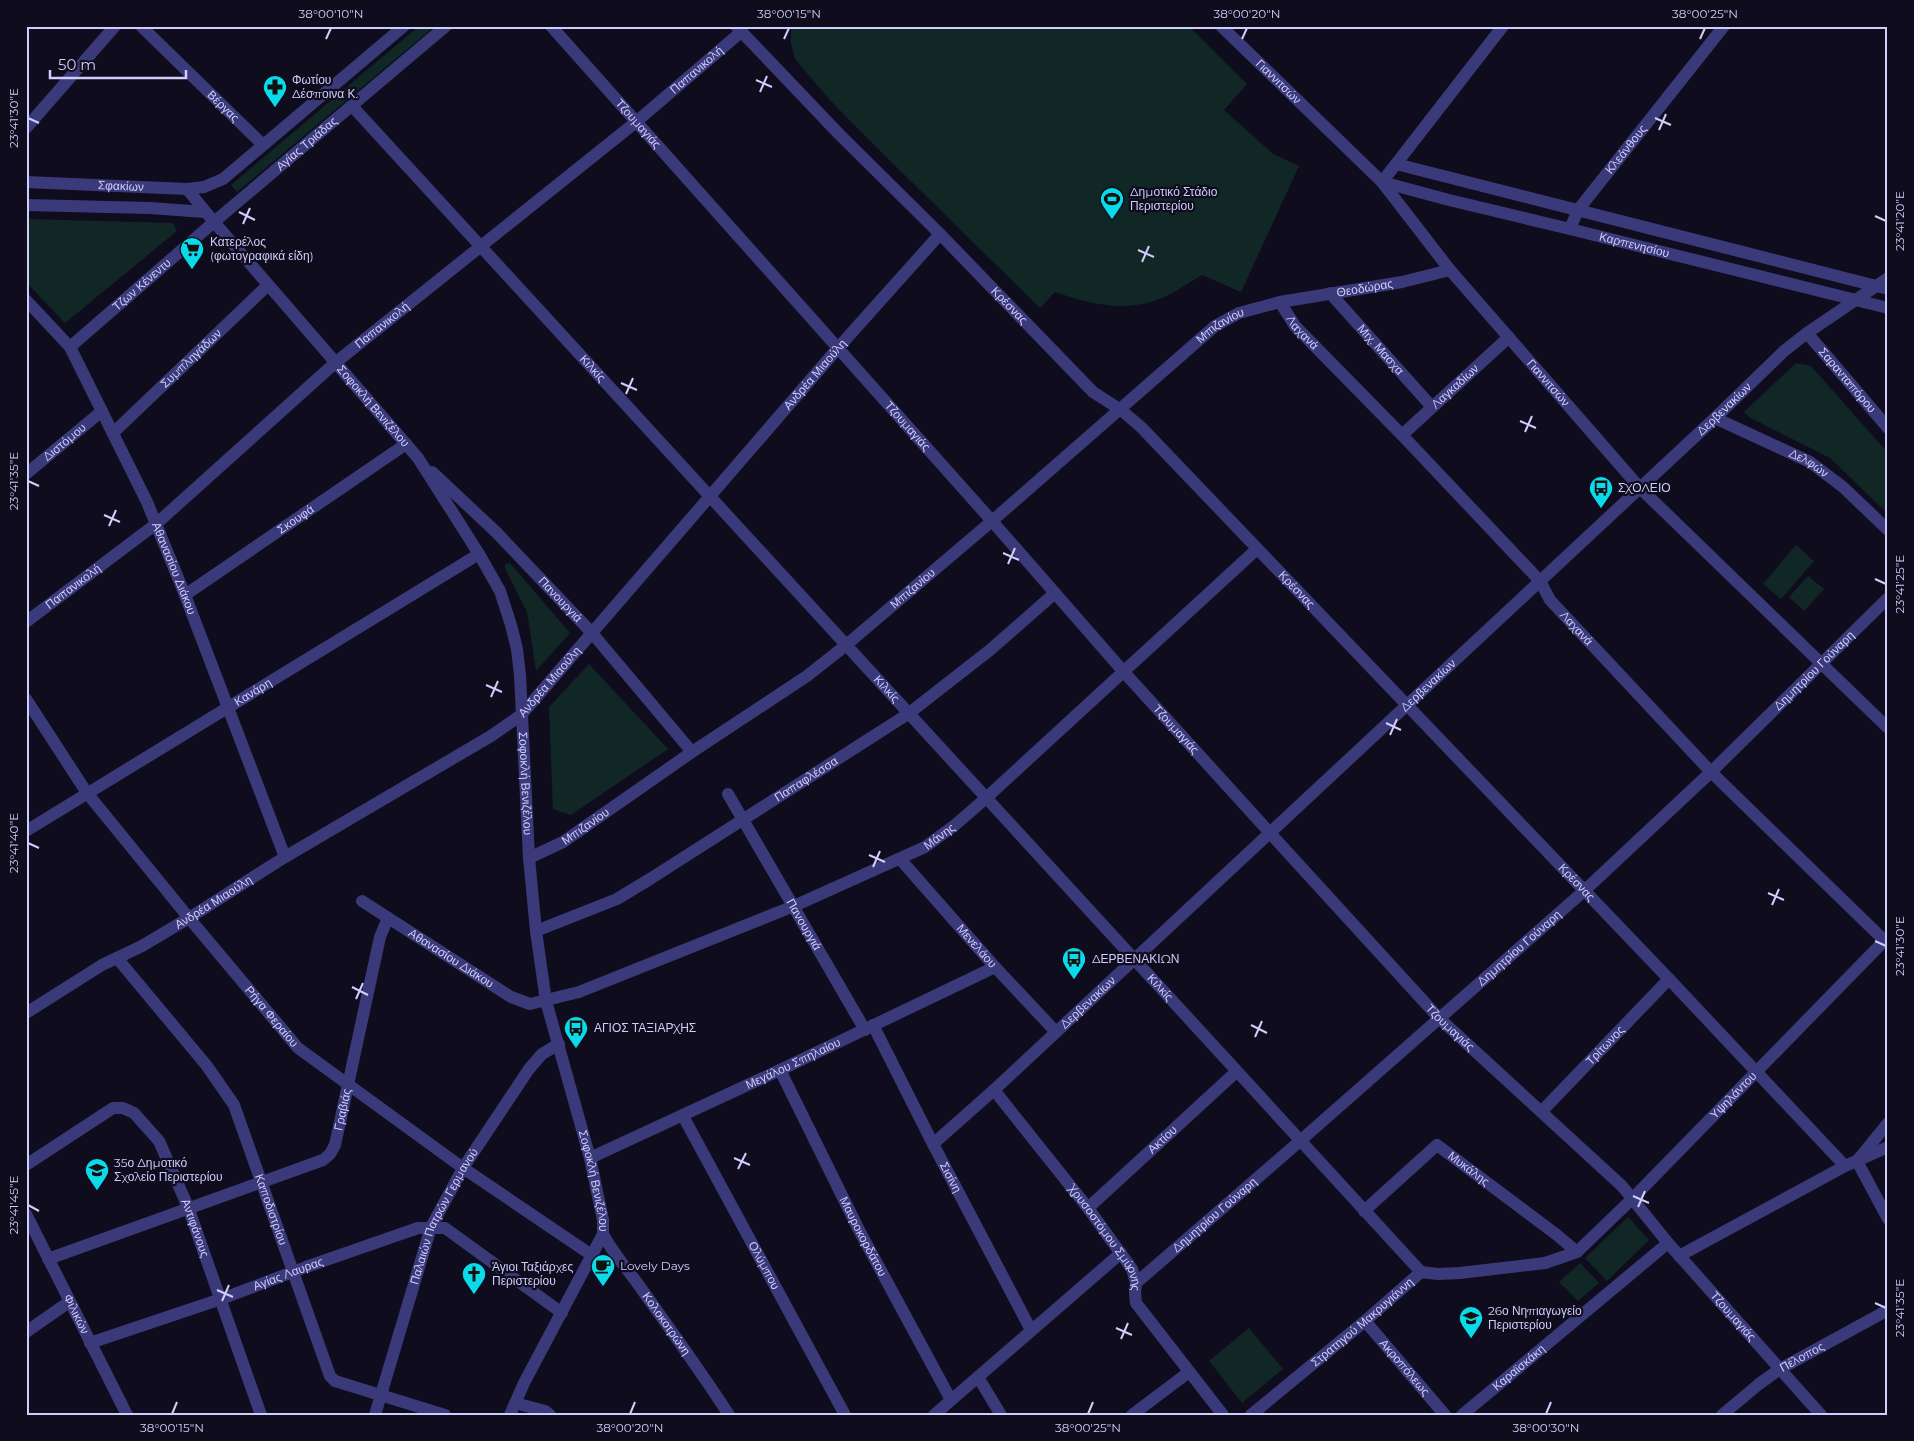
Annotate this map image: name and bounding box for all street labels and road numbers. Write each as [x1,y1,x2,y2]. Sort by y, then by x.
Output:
street label: Παπανικολή [667,43,726,97]
street label: Γιαννιτσών [1253,56,1305,107]
street label: Βέργας [204,87,243,125]
street label: Τζουμαγιάς [612,96,665,152]
street label: Αγίας Τριάδας [273,113,340,173]
street label: Κλεάνθους [1602,121,1650,177]
street label: Σφακίων [98,177,144,194]
street label: Καρπενησίου [1598,229,1671,260]
street label: Τζων Κένεντυ [109,255,174,314]
street label: Θεοδώρας [1335,276,1394,300]
street label: Κρέσνας [988,283,1031,327]
street label: Παπανικολή [352,298,412,351]
street label: Μπιζανίου [1193,304,1245,346]
street label: Λαχανά [1283,312,1322,353]
street label: Μιχ. Μασχα [1355,321,1408,378]
street label: Συμπληγάδων [157,325,225,391]
street label: Ανδρέα Μιαούλη [780,336,849,413]
street label: Σαρανταπόρου [1816,344,1880,416]
street label: Κιλκίς [577,351,609,385]
street label: Γιαννιτσών [1524,356,1573,409]
street label: Λαγκαδίων [1428,361,1482,411]
street label: Σοφοκλή Βενιζέλου [334,362,413,450]
street label: Δερβενακίων [1693,379,1754,438]
street label: Τζουμαγιάς [882,398,934,454]
street label: Διστόμου [40,419,89,464]
street label: Δελφών [1787,445,1832,480]
street label: Σκουφά [274,501,317,537]
street label: Αθανασίου Διάκου [149,520,200,616]
street label: Παπανικολή [42,560,104,612]
street label: Μπιζανίου [887,565,938,611]
street label: Κρέσνας [1276,567,1319,611]
street label: Πανουργιά [535,573,586,625]
street label: Λαχανά [1557,608,1596,648]
street label: Δημητρίου Γούναρη [1770,627,1857,713]
street label: Ανδρέα Μιαούλη [515,643,584,720]
street label: Δερβενακίων [1397,656,1459,714]
street label: Κιλκίς [871,672,903,706]
street label: Κανάρη [231,675,274,709]
street label: Τζουμαγιάς [1150,701,1203,757]
street label: Σοφοκλή Βενιζέλου [516,731,536,835]
street label: Παπαφλέσσα [771,753,841,805]
street label: Μπιζανίου [558,804,612,848]
street label: Μάνης [920,819,958,853]
street label: Κρέσνας [1556,860,1599,904]
street label: Ανδρέα Μιαούλη [172,872,255,932]
street label: Πανουργιά [783,896,825,953]
street label: Δημητρίου Γούναρη [1474,907,1564,989]
street label: Μενελάου [954,921,1000,971]
street label: Αθανασίου Διάκου [406,925,497,991]
street label: Κιλκίς [1144,970,1177,1004]
street label: Δερβενακίων [1057,973,1118,1031]
street label: Ρήγα Φεραίου [242,983,302,1050]
street label: Τζουμαγιάς [1423,1001,1478,1054]
street label: Τρίτωνος [1582,1022,1627,1068]
street label: Μεγάλου Σπηλαίου [743,1034,843,1092]
street label: Υψηλάντου [1706,1068,1759,1122]
street label: Γραβιάς [330,1087,354,1132]
street label: Ακτίου [1144,1122,1180,1157]
street label: Σοφοκλή Βενιζέλου [576,1128,611,1232]
street label: Παλαιών Πατρών Γερμανού [406,1145,481,1286]
street label: Μυκάλης [1445,1148,1493,1189]
street label: Σισίνη [937,1159,965,1195]
street label: Καποδιστρίου [252,1172,291,1247]
street label: Δημητρίου Γούναρη [1169,1174,1260,1255]
street label: Χρυσοστόμου Σμύρνης [1064,1180,1144,1292]
street label: Μαυροκορδάτου [837,1194,891,1279]
street label: Αντιφάνους [178,1196,213,1259]
street label: Ολύμπου [745,1239,784,1292]
street label: Αγίας Λαυρας [251,1253,325,1293]
street label: Στρατηγού Μακρυγιάννη [1308,1274,1416,1369]
street label: Τζουμαγιάς [1707,1288,1760,1344]
street label: Κολοκοτρώνη [639,1289,694,1358]
street label: Φιλικών [60,1291,93,1336]
street label: Ακροπόλεως [1377,1336,1433,1399]
street label: Πέλοπος [1777,1338,1827,1375]
street label: Καραϊσκάκη [1489,1341,1548,1393]

